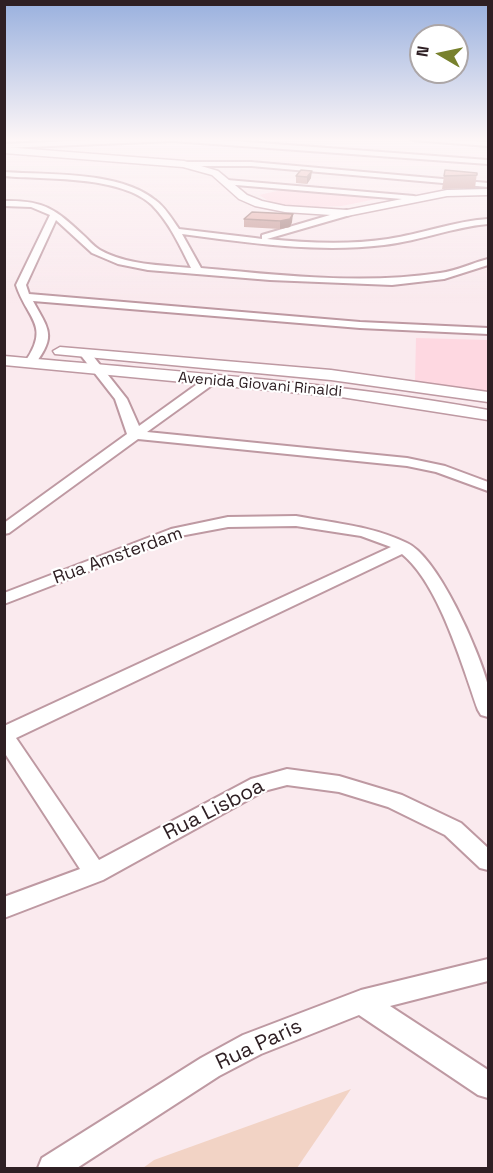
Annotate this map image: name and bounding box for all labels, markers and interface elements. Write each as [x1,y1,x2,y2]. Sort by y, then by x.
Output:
north arrow [409,24,469,84]
text: N [411,44,434,58]
street label: Avenida Giovani Rinaldi [177,369,343,401]
street label: Rua Amsterdam [50,523,186,589]
street label: Rua Lisboa [159,774,269,846]
street label: Rua Paris [212,1014,306,1076]

